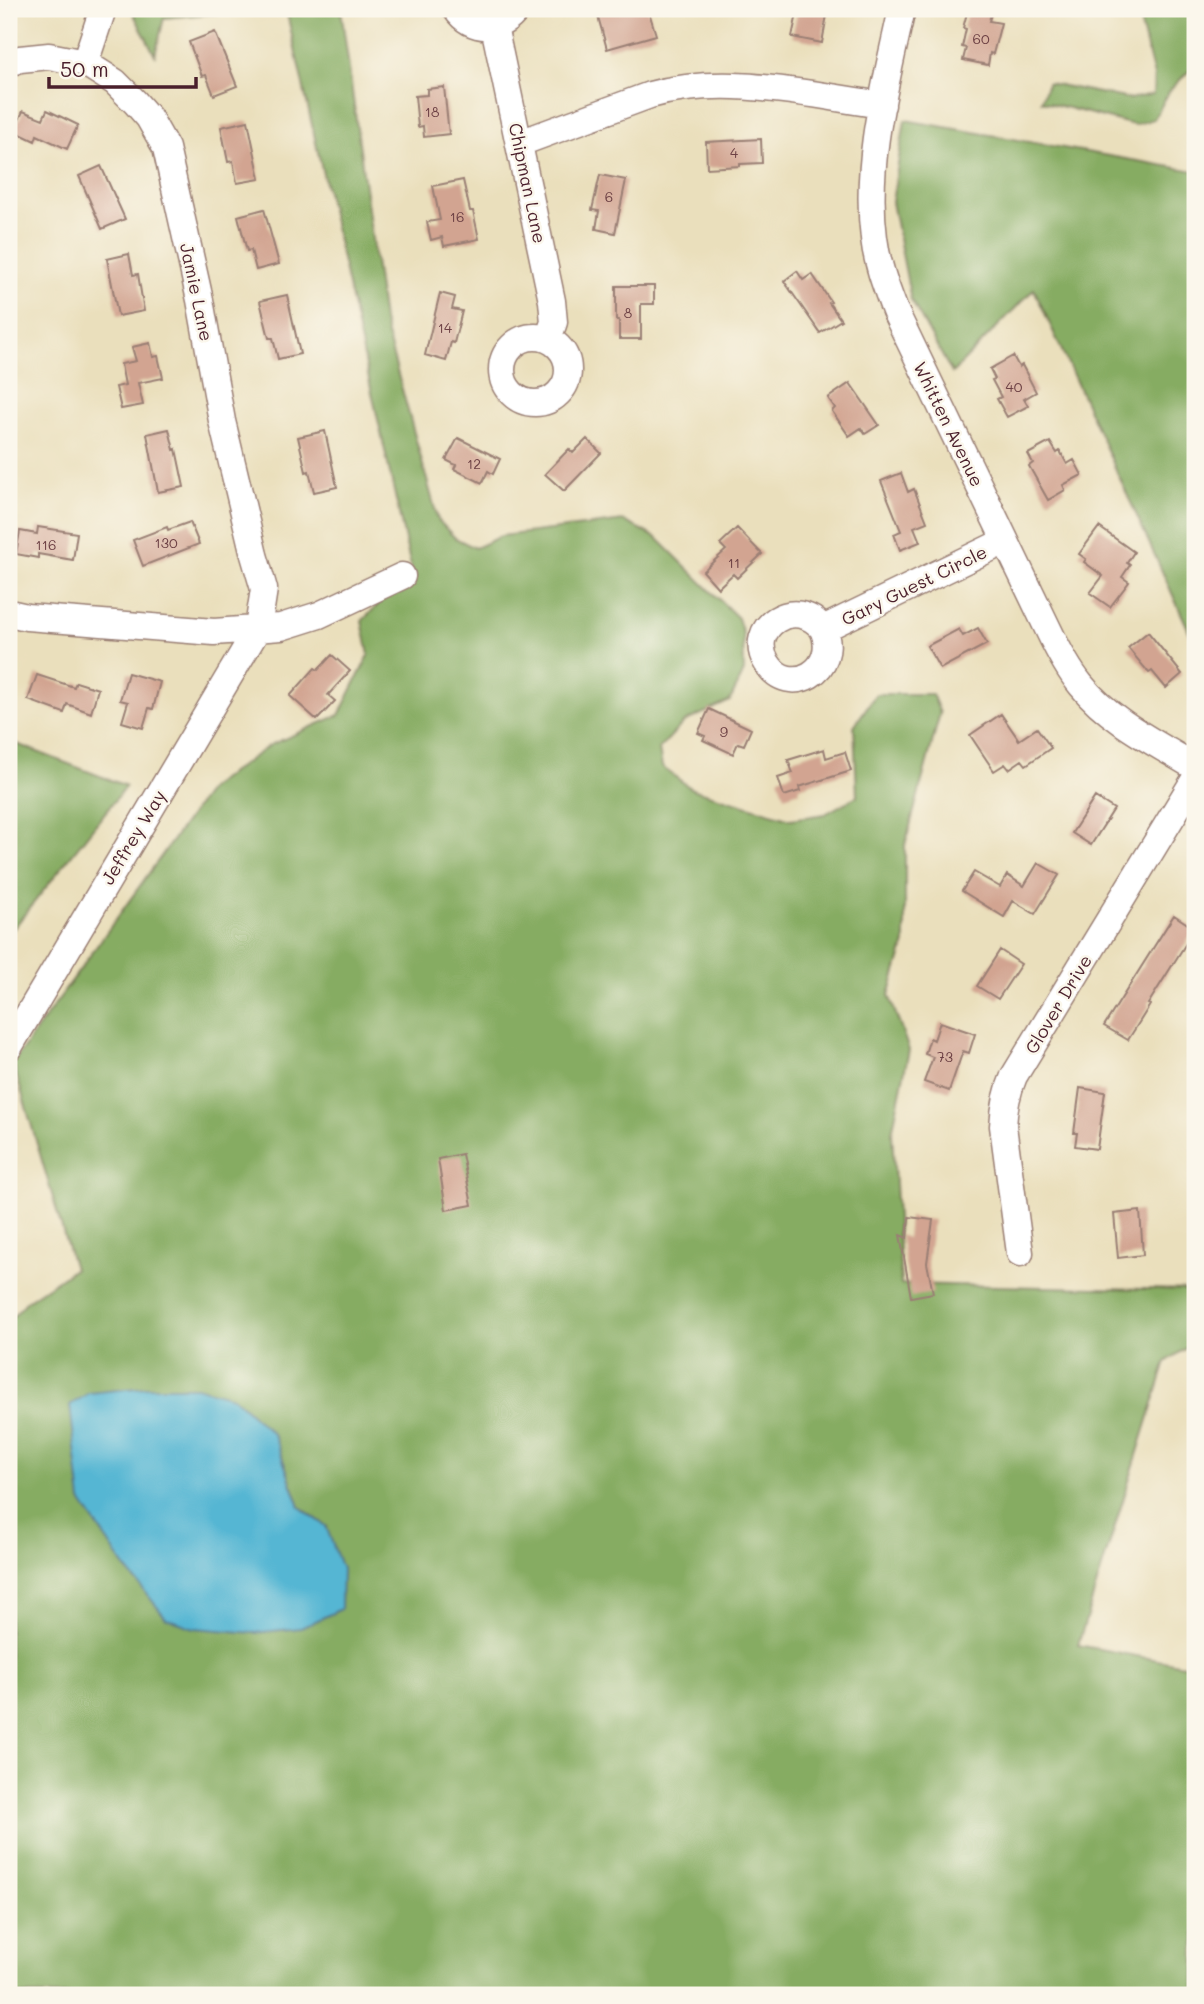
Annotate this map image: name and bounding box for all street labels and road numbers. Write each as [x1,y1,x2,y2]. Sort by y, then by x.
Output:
street label: Chipman Lane [504,120,552,246]
street label: Jamie Lane [175,241,219,343]
street label: Whitten Avenue [908,357,990,491]
street label: Gary Guest Circle [837,539,991,631]
street label: Jeffrey Way [95,785,171,889]
street label: Glover Drive [1019,950,1097,1058]

